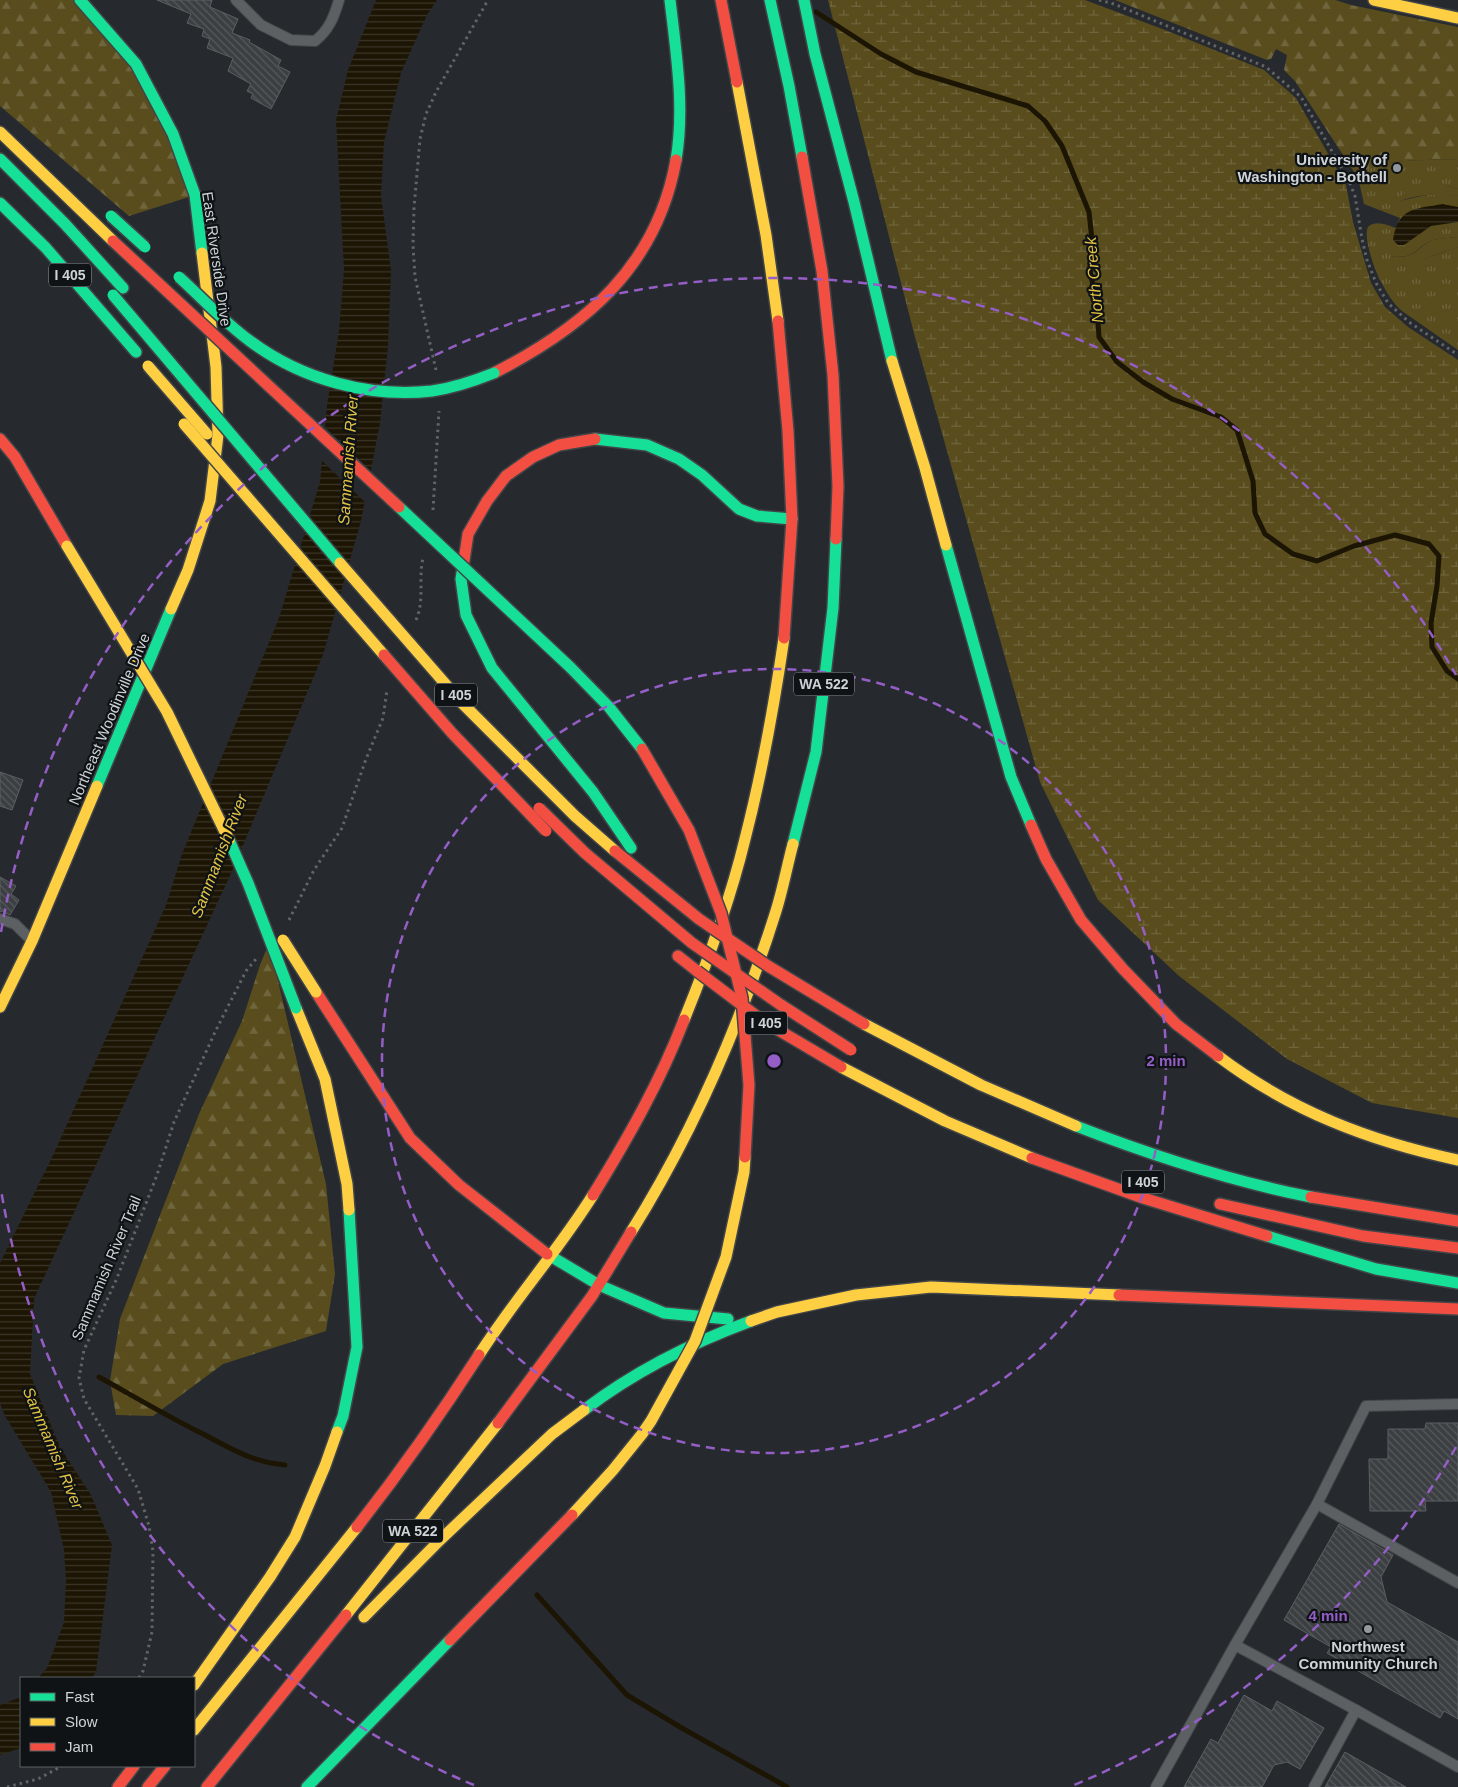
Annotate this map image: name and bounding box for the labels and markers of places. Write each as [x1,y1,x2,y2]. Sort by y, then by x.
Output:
place label: University of Washington - Bothell [1238,151,1388,185]
marker: University of Washington - Bothell [1391,162,1403,174]
centre of rings [765,1052,783,1070]
marker: Northwest Community Church [1362,1623,1374,1635]
place label: Northwest Community Church [1298,1638,1438,1672]

